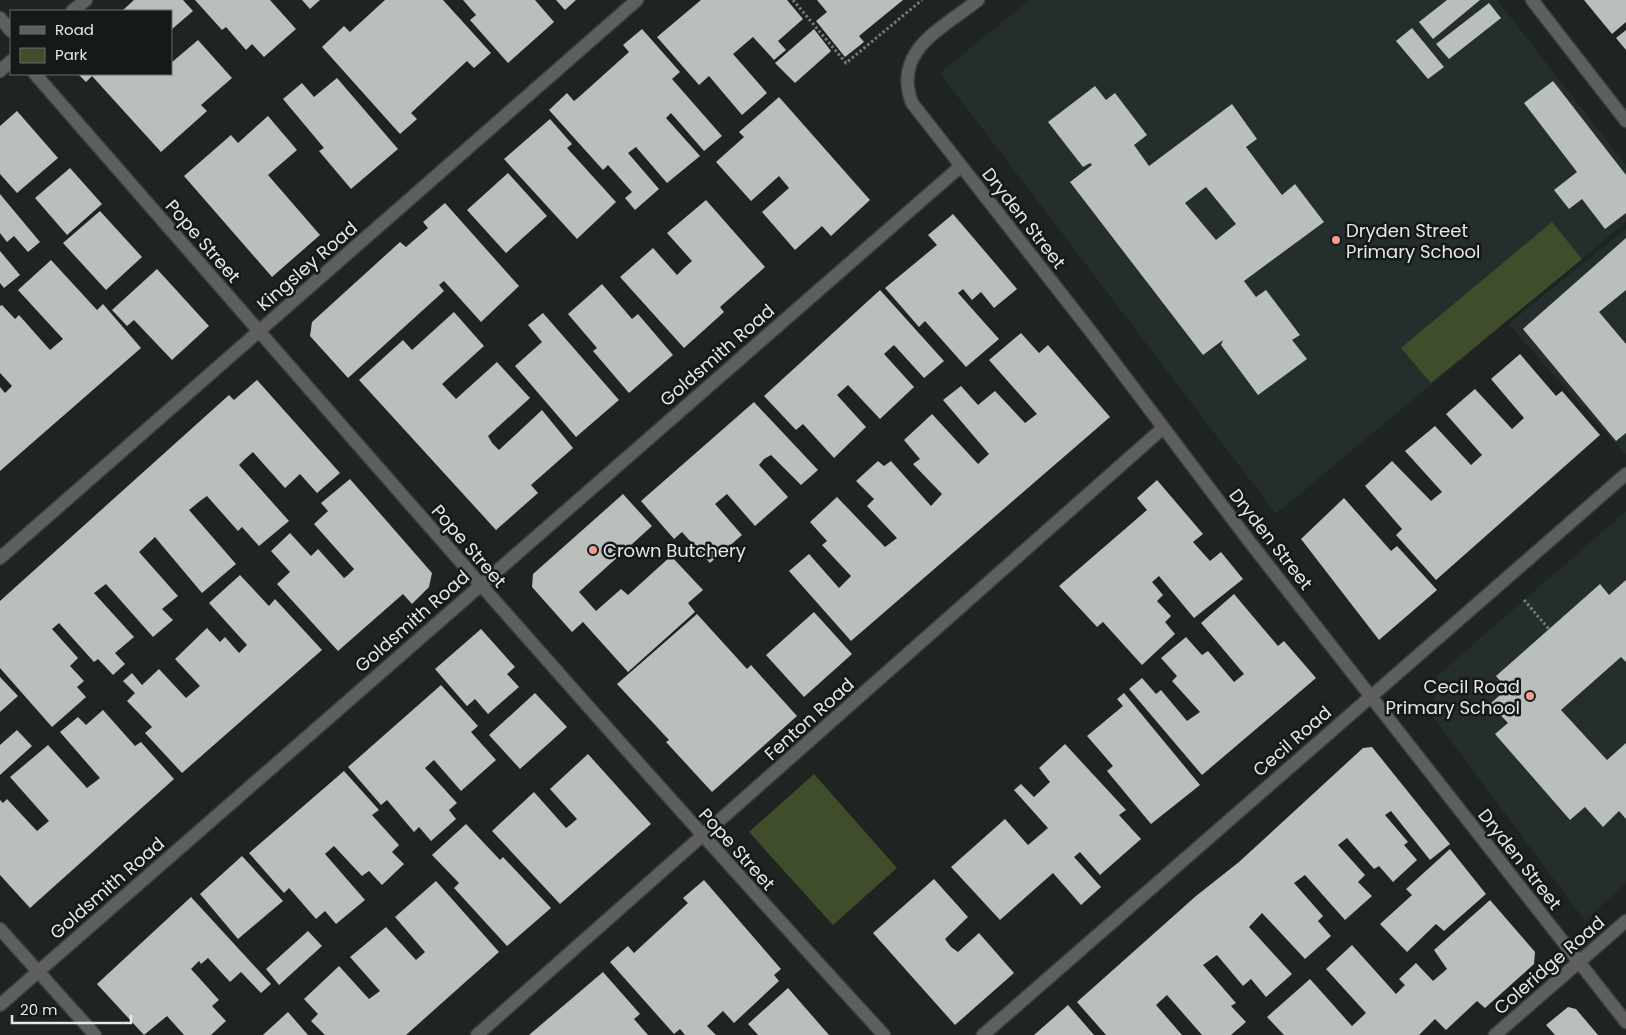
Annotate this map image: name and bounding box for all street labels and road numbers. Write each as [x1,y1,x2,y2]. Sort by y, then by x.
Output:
street label: Dryden Street [977,162,1071,274]
street label: Pope Street [160,194,246,288]
street label: Kingsley Road [251,215,363,317]
street label: Goldsmith Road [654,298,780,412]
street label: Dryden Street [1224,483,1318,595]
street label: Pope Street [426,499,512,593]
street label: Goldsmith Road [349,564,475,678]
street label: Fenton Road [759,672,859,766]
street label: Cecil Road [1247,700,1337,782]
street label: Pope Street [693,802,781,896]
street label: Dryden Street [1473,803,1567,915]
street label: Goldsmith Road [44,831,170,945]
street label: Coleridge Road [1488,910,1610,1020]

